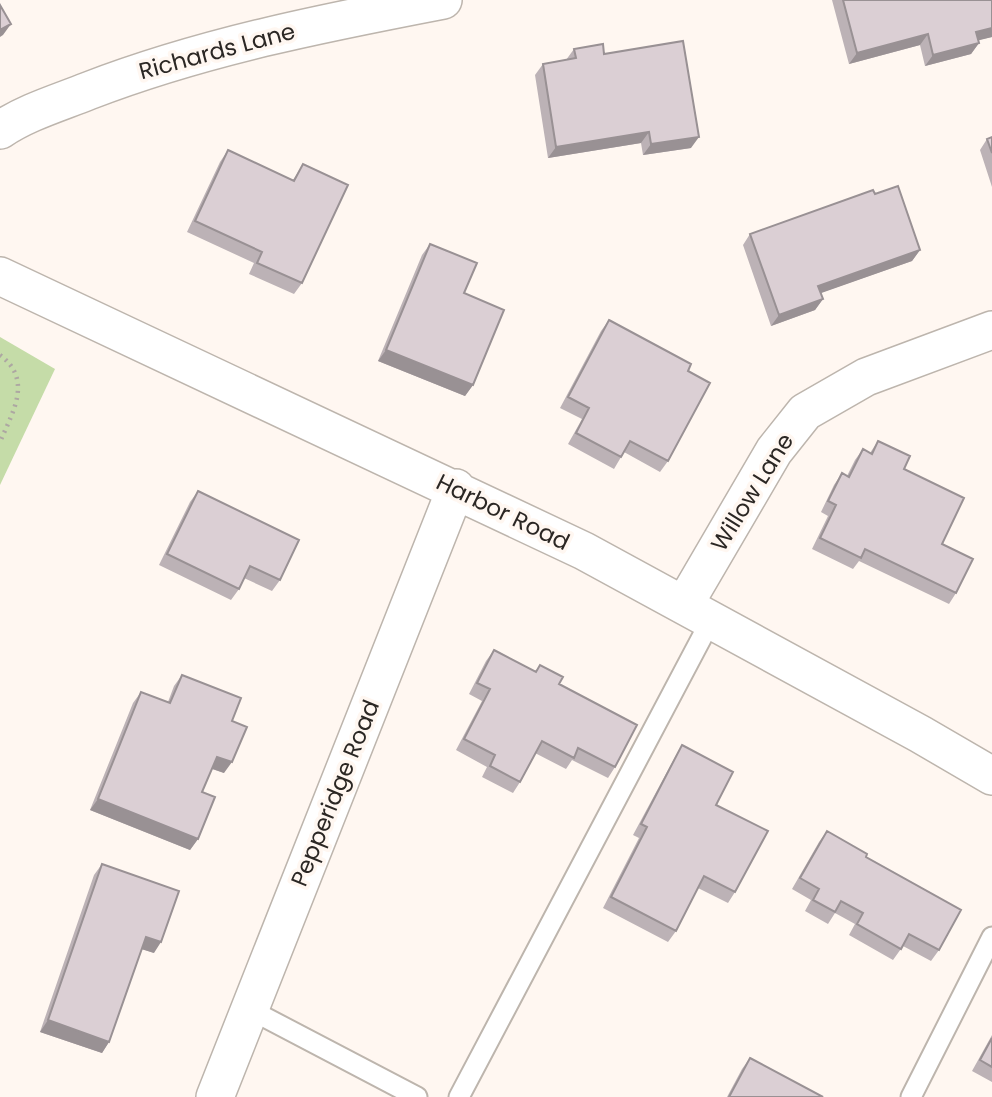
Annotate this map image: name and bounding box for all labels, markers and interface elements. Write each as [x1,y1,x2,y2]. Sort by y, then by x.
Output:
street label: Richards Lane [135,15,299,87]
street label: Willow Lane [703,427,801,557]
street label: Harbor Road [431,466,575,558]
street label: Pepperidge Road [283,695,387,891]

